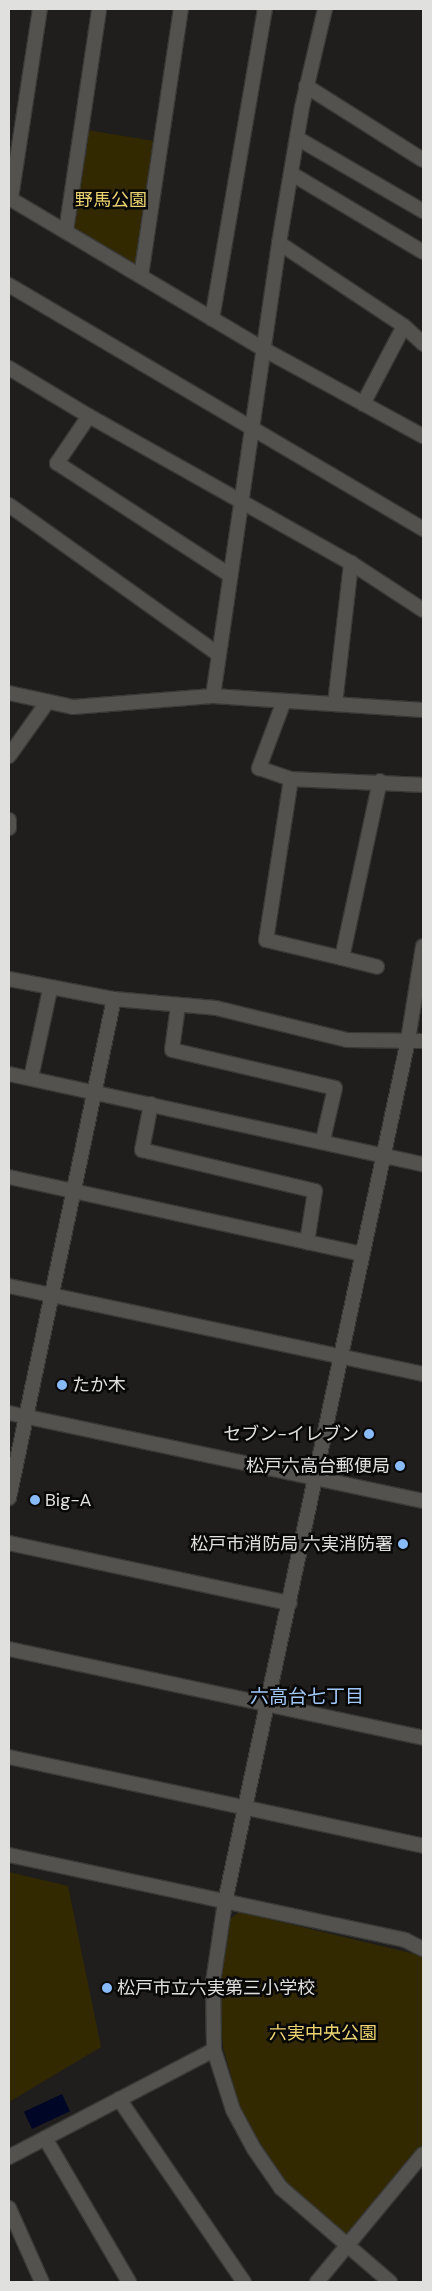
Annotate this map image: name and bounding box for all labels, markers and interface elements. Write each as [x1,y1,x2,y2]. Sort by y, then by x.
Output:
park label: 野馬公園 [75,189,147,211]
place label: たか木 [72,1374,126,1396]
marker: たか木 [56,1379,68,1391]
place label: セブン-イレブン [223,1423,359,1445]
marker: セブン-イレブン [363,1428,375,1440]
place label: 松戸六高台郵便局 [246,1455,390,1477]
marker: 松戸六高台郵便局 [394,1460,406,1472]
place label: Big-A [45,1489,91,1511]
marker: Big-A [29,1494,41,1506]
place label: 松戸市消防局 六実消防署 [190,1533,393,1555]
marker: 松戸市消防局 六実消防署 [397,1538,409,1550]
district label: 六高台七丁目 [250,1686,364,1708]
place label: 松戸市立六実第三小学校 [117,1977,315,1999]
marker: 松戸市立六実第三小学校 [101,1982,113,1994]
park label: 六実中央公園 [269,2022,377,2044]

